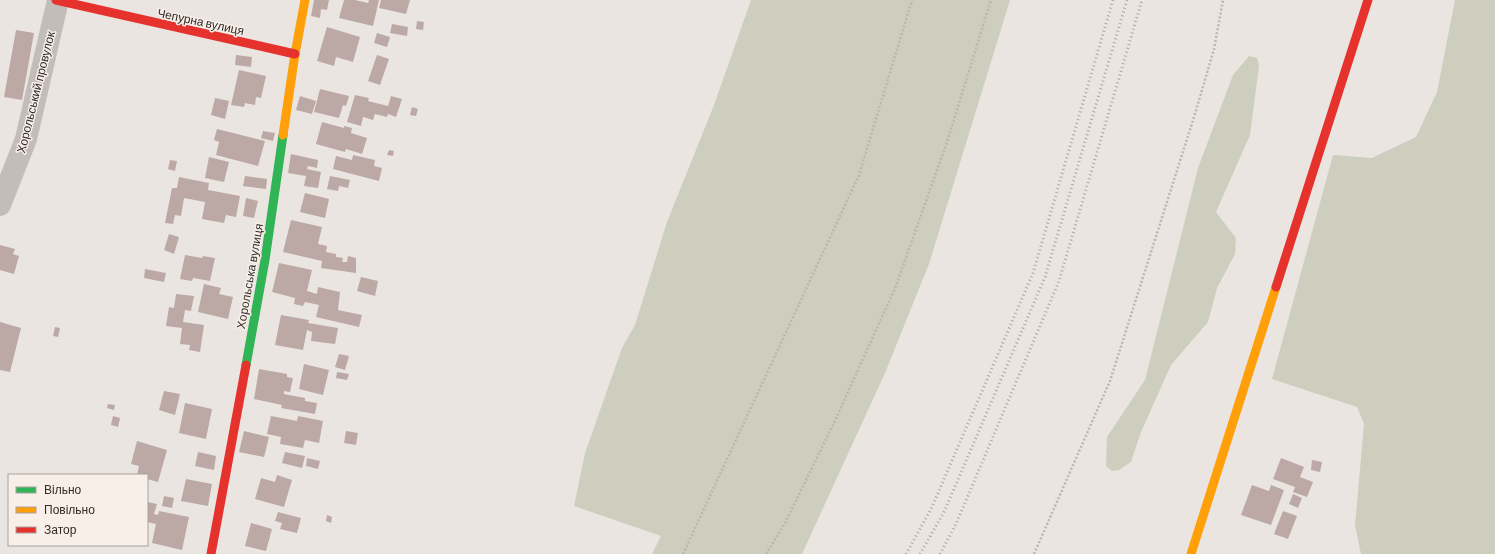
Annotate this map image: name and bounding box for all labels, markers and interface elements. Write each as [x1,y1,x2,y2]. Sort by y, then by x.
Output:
street label: Чепурна вулиця [156,5,246,38]
street label: Хорольський провулок [13,29,58,155]
street label: Хорольська вулиця [233,222,266,330]
legend [8,474,148,546]
text: Вільно [44,482,82,496]
text: Повільно [44,502,95,516]
text: Затор [44,522,77,537]

